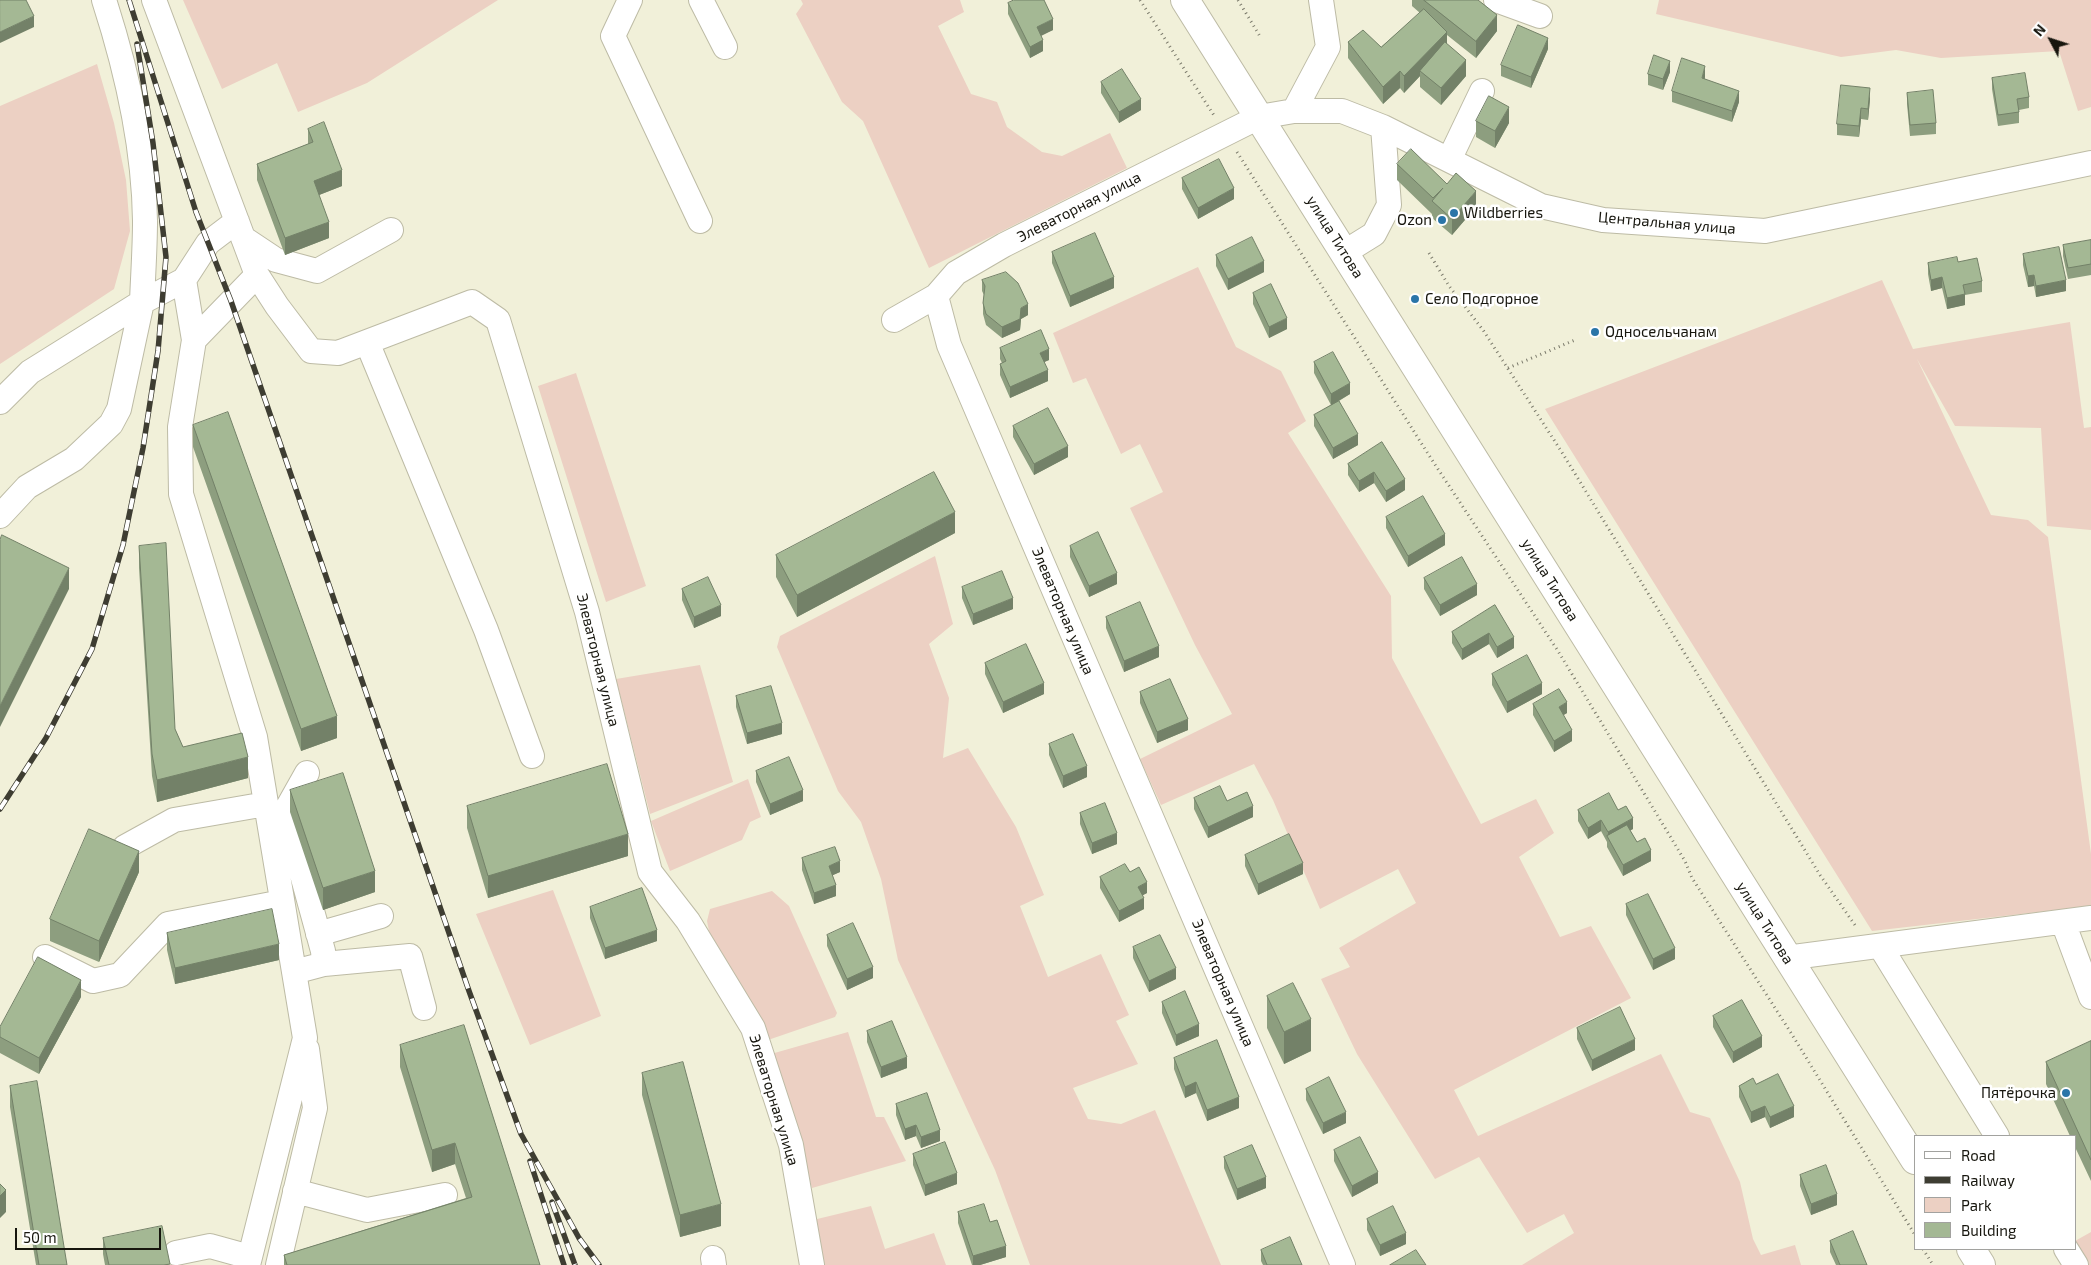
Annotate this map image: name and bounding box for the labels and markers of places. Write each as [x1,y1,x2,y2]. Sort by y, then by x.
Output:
place label: Wildberries [1464,204,1543,222]
marker: Wildberries [1448,207,1460,219]
place label: Ozon [1397,211,1432,229]
marker: Ozon [1436,214,1448,226]
place label: Село Подгорное [1425,290,1539,308]
marker: Село Подгорное [1409,293,1421,305]
place label: Односельчанам [1605,323,1717,341]
marker: Односельчанам [1589,326,1601,338]
place label: Пятёрочка [1981,1084,2056,1102]
marker: Пятёрочка [2060,1087,2072,1099]

